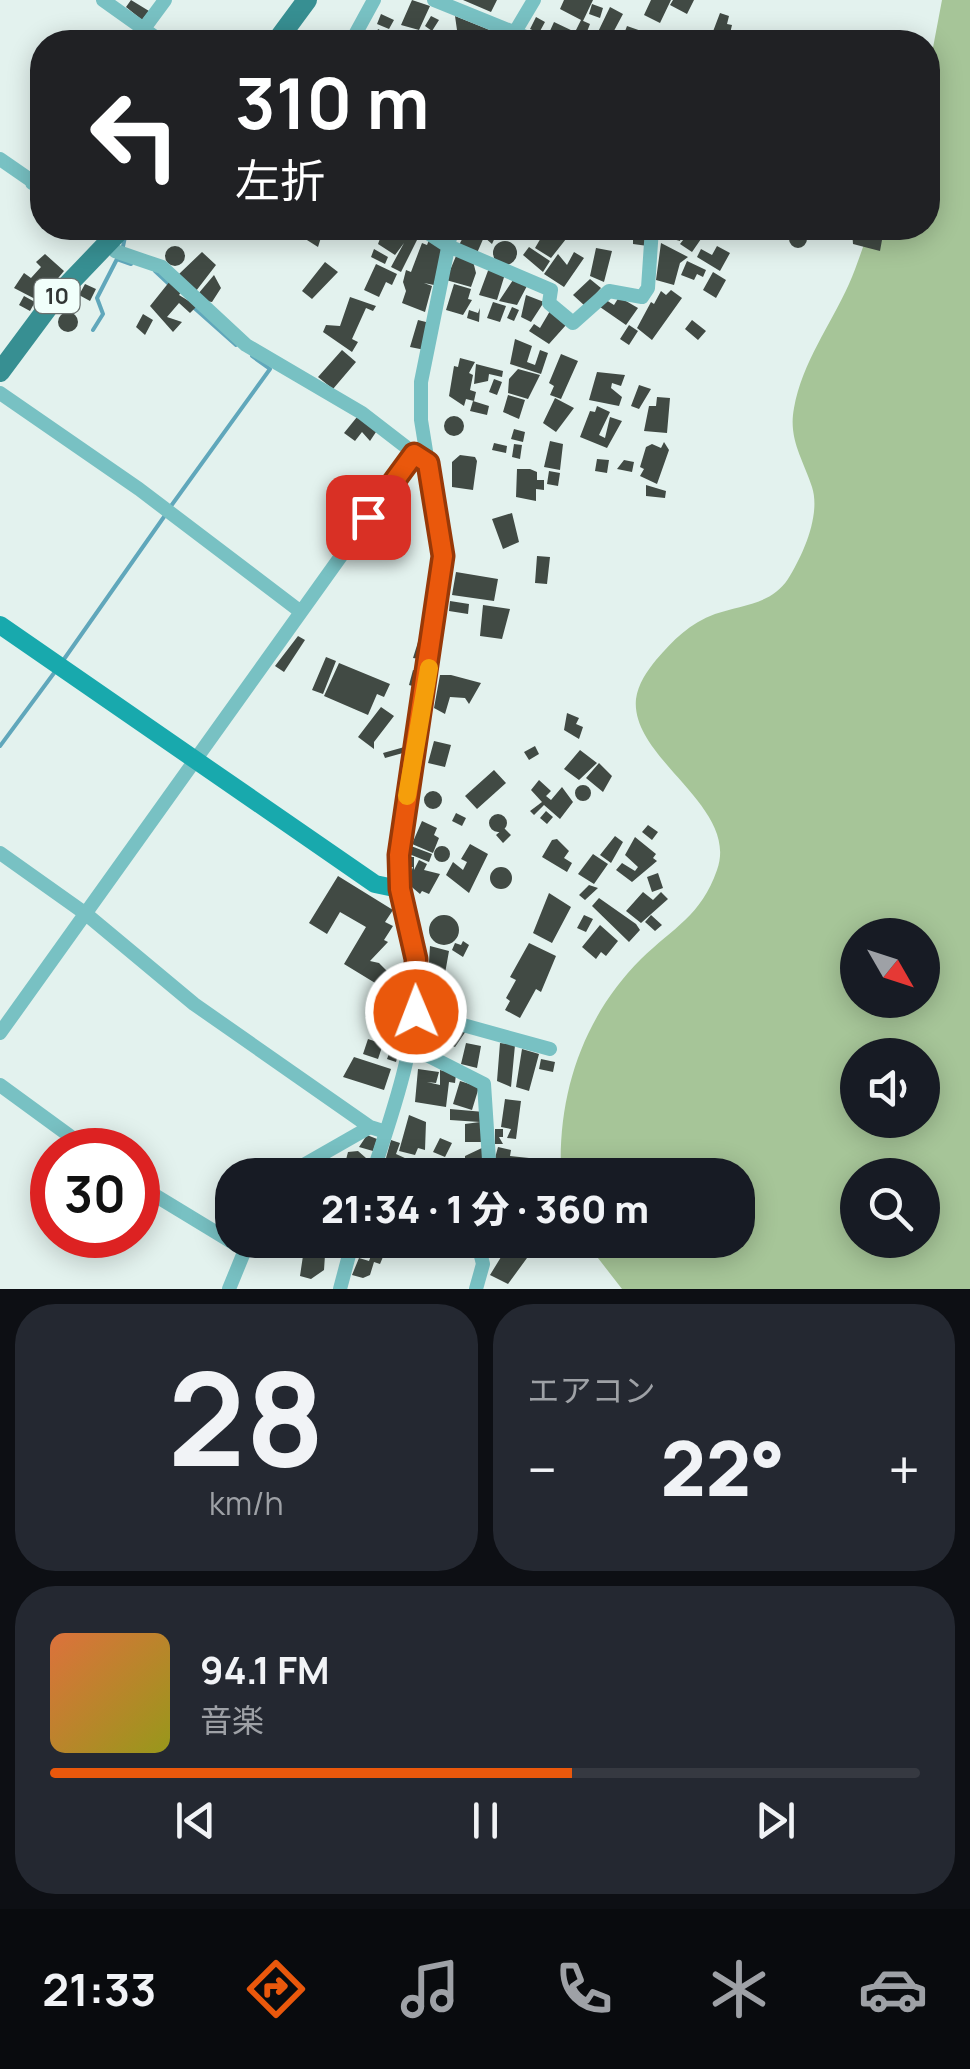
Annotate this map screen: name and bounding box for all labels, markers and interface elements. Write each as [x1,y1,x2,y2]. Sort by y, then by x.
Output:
text: 310 m [235,54,429,150]
icon: left [70,70,200,200]
text: 左折 [235,149,325,211]
road number: 10 [34,279,80,313]
pin [326,475,411,560]
icon: arrive [341,490,396,545]
north arrow [840,918,940,1018]
map controls [840,918,940,1258]
position arrow [364,960,468,1064]
button: sound [840,1038,940,1138]
speed limit sign: 30 [30,1128,160,1258]
button: search [840,1158,940,1258]
text: 21:34 · 1 分 · 360 m [321,1182,649,1234]
text: 28 [168,1327,325,1505]
text: エアコン [528,1368,656,1412]
text: 22° [661,1416,785,1519]
text: − [528,1431,557,1507]
text: + [888,1431,920,1507]
text: km/h [209,1481,283,1525]
text: 94.1 FM [200,1643,330,1695]
text: 音楽 [200,1698,264,1742]
icon: previous [168,1793,223,1848]
icon: pause [458,1793,513,1848]
icon: next [748,1793,803,1848]
icon: directions [241,1954,311,2024]
icon: music [395,1954,465,2024]
icon: phone [549,1954,619,2024]
icon: climate [704,1954,774,2024]
icon: car [858,1954,928,2024]
text: 21:33 [42,1958,156,2020]

